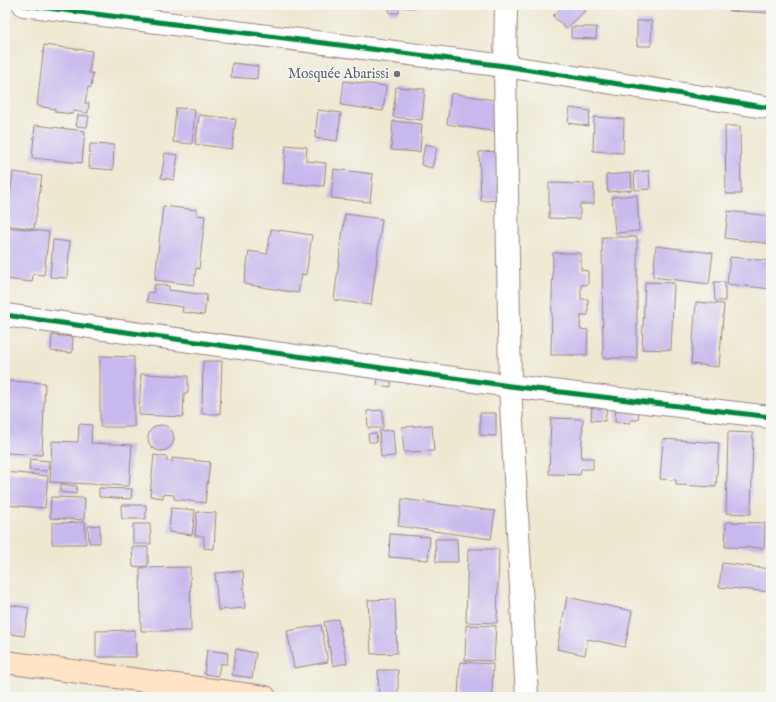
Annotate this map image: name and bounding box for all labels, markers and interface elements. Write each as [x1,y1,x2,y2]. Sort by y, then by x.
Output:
place label: Mosquée Abarissi [288,65,389,83]
marker: Mosquée Abarissi [392,69,402,79]

